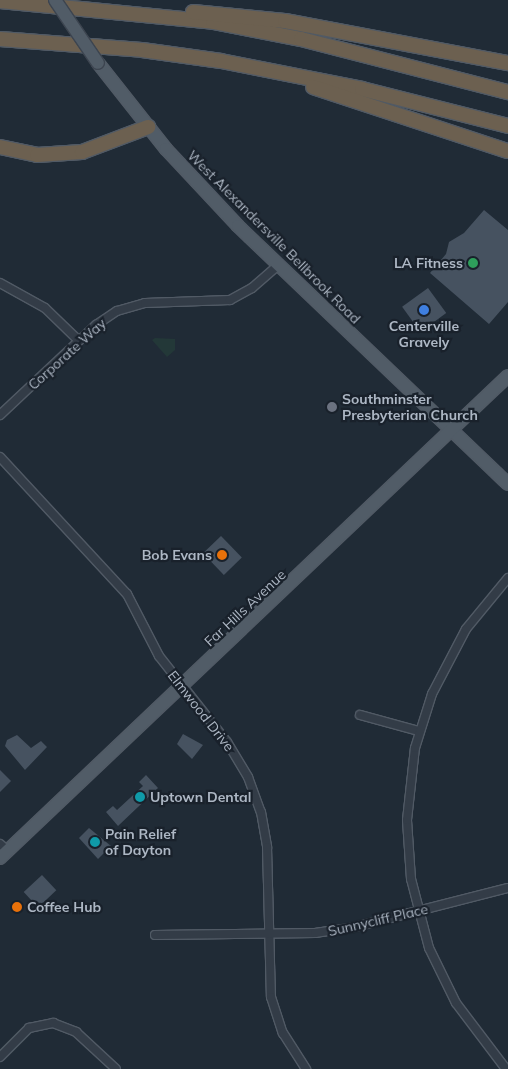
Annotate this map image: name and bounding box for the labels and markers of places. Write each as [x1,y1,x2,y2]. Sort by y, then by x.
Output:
place label: LA Fitness [394,255,463,271]
marker: LA Fitness [467,257,479,269]
marker: Centerville Gravely [418,304,430,316]
place label: Centerville Gravely [389,318,459,351]
place label: Southminster Presbyterian Church [342,391,478,424]
marker: Southminster Presbyterian Church [326,401,338,413]
place label: Bob Evans [142,547,212,563]
marker: Bob Evans [216,549,228,561]
place label: Uptown Dental [150,789,251,805]
marker: Uptown Dental [134,791,146,803]
place label: Pain Relief of Dayton [105,826,176,859]
marker: Pain Relief of Dayton [89,836,101,848]
place label: Coffee Hub [27,899,101,915]
marker: Coffee Hub [11,901,23,913]

